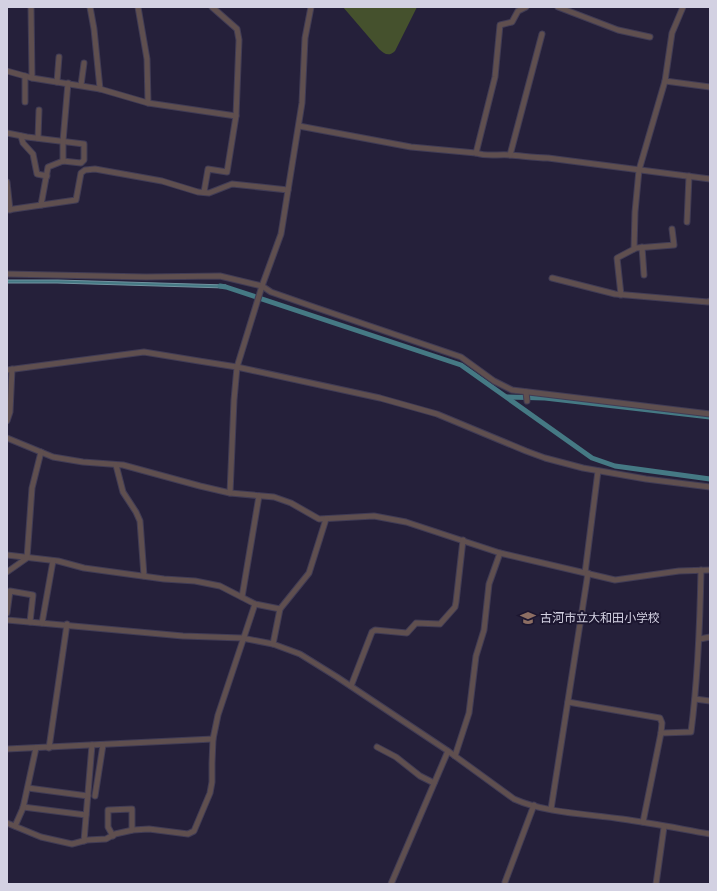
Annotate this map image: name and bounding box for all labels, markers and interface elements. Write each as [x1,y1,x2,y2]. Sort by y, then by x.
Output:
school or university icon: 古河市立大和田小学校 [519,609,537,627]
place label: 古河市立大和田小学校 [540,611,660,625]

